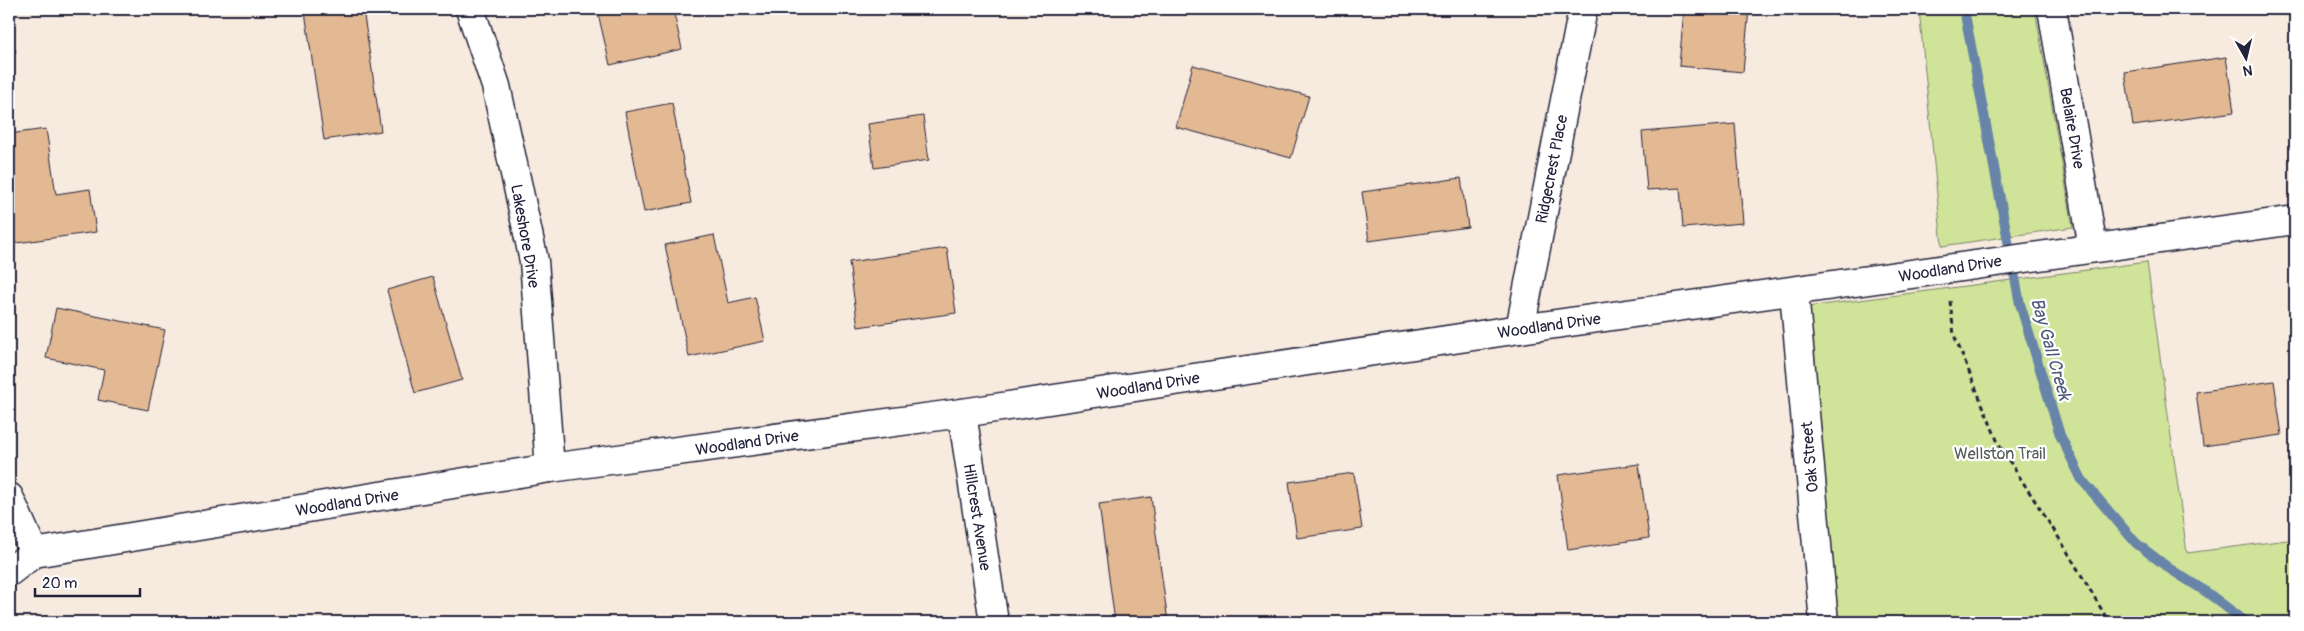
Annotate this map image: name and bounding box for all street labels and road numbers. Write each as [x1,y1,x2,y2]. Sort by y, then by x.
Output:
street label: Belaire Drive [2055,86,2089,170]
street label: Ridgecrest Place [1532,113,1572,225]
street label: Lakeshore Drive [506,183,544,290]
street label: Woodland Drive [1897,251,2003,287]
street label: Woodland Drive [1496,309,1602,343]
street label: Woodland Drive [1095,368,1201,404]
street label: Oak Street [1797,420,1823,493]
street label: Woodland Drive [694,426,800,460]
street label: Hillcrest Avenue [959,462,995,572]
street label: Woodland Drive [294,485,400,521]

